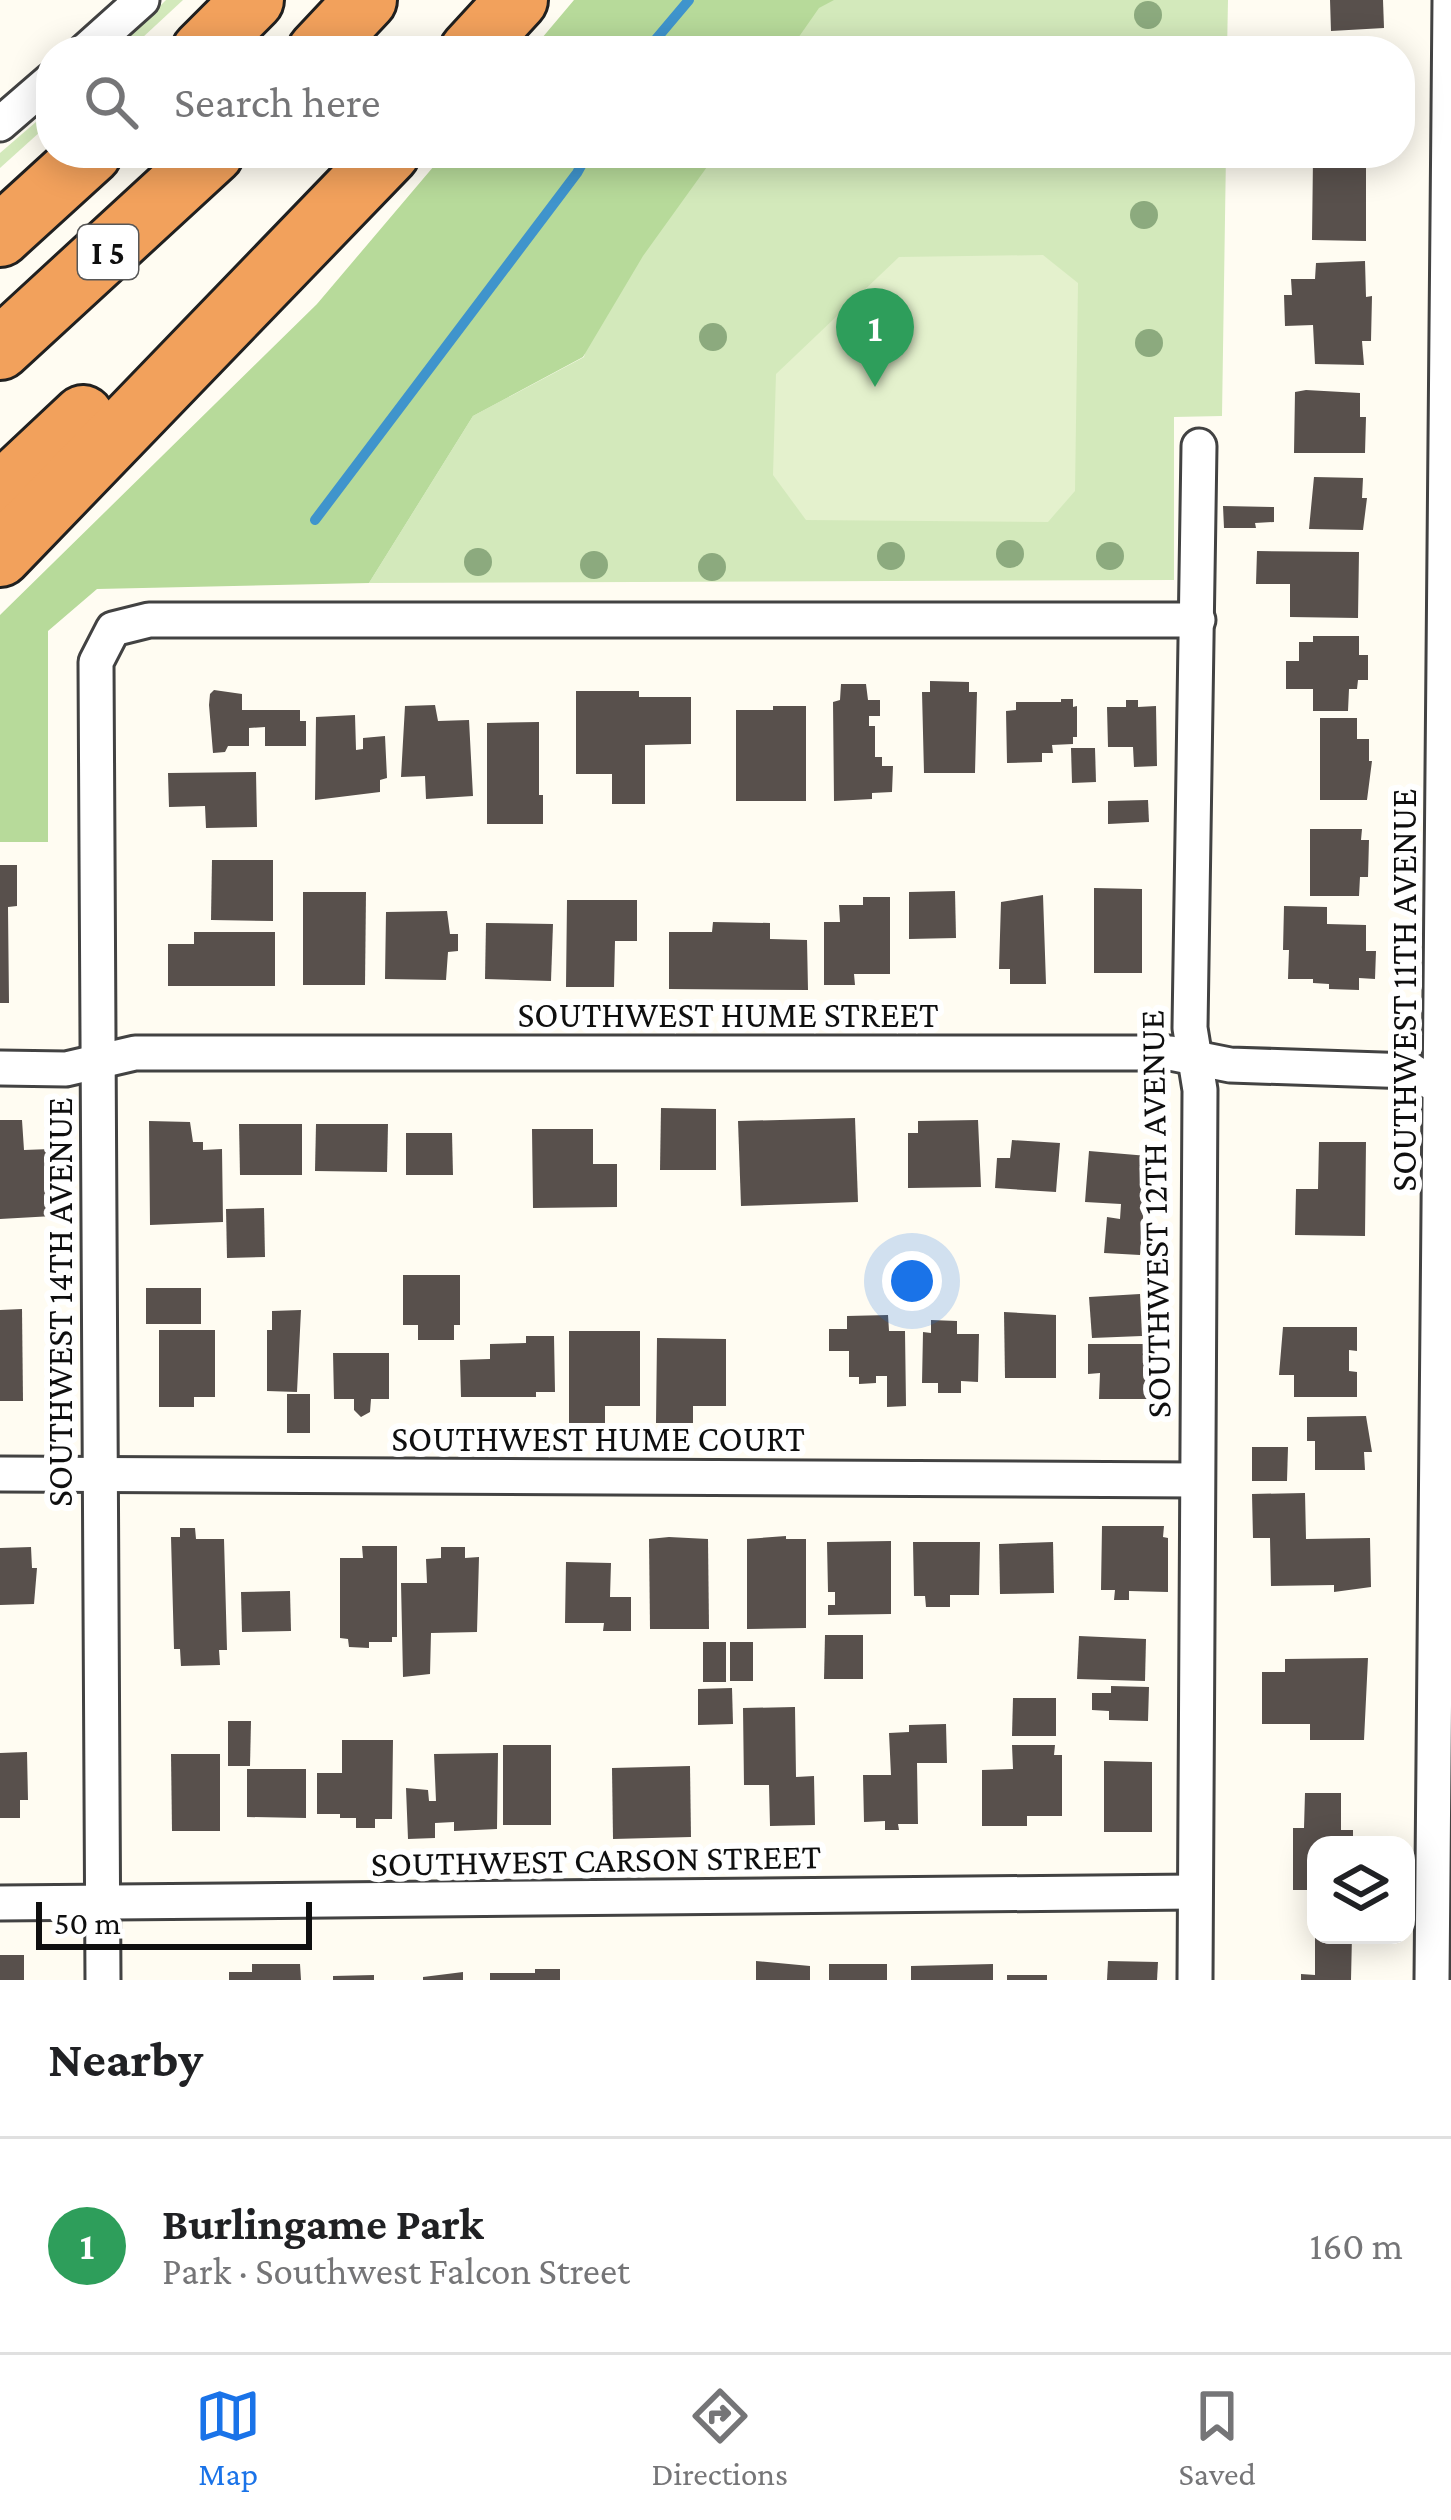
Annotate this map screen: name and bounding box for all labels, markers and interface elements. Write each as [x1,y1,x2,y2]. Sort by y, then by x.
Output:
search box [36,36,1415,168]
icon: search [78,69,144,135]
text: Search here [174,77,381,127]
road number: I 5 [78,225,138,279]
pin: 1 [836,288,914,387]
street label: SOUTHWEST 11TH AVENUE [1384,788,1424,1192]
street label: SOUTHWEST HUME STREET [517,995,939,1035]
street label: SOUTHWEST 12TH AVENUE [1131,1009,1179,1418]
street label: SOUTHWEST 14TH AVENUE [40,1097,80,1507]
your location [882,1251,942,1311]
street label: SOUTHWEST HUME COURT [391,1419,805,1459]
street label: SOUTHWEST CARSON STREET [371,1836,821,1884]
map controls [1307,1836,1415,1944]
button: layers [1307,1836,1415,1944]
scale bar [36,1896,312,1949]
text: 50 m [54,1904,121,1941]
text: Nearby [48,2030,203,2087]
text: Burlingame Park [162,2199,484,2249]
text: 1 [80,2224,94,2267]
text: 160 m [1310,2224,1403,2267]
text: Park · Southwest Falcon Street [162,2249,630,2292]
tab: Map [195,2383,261,2492]
tab: Directions [652,2383,788,2492]
tab: Saved [1178,2383,1256,2492]

